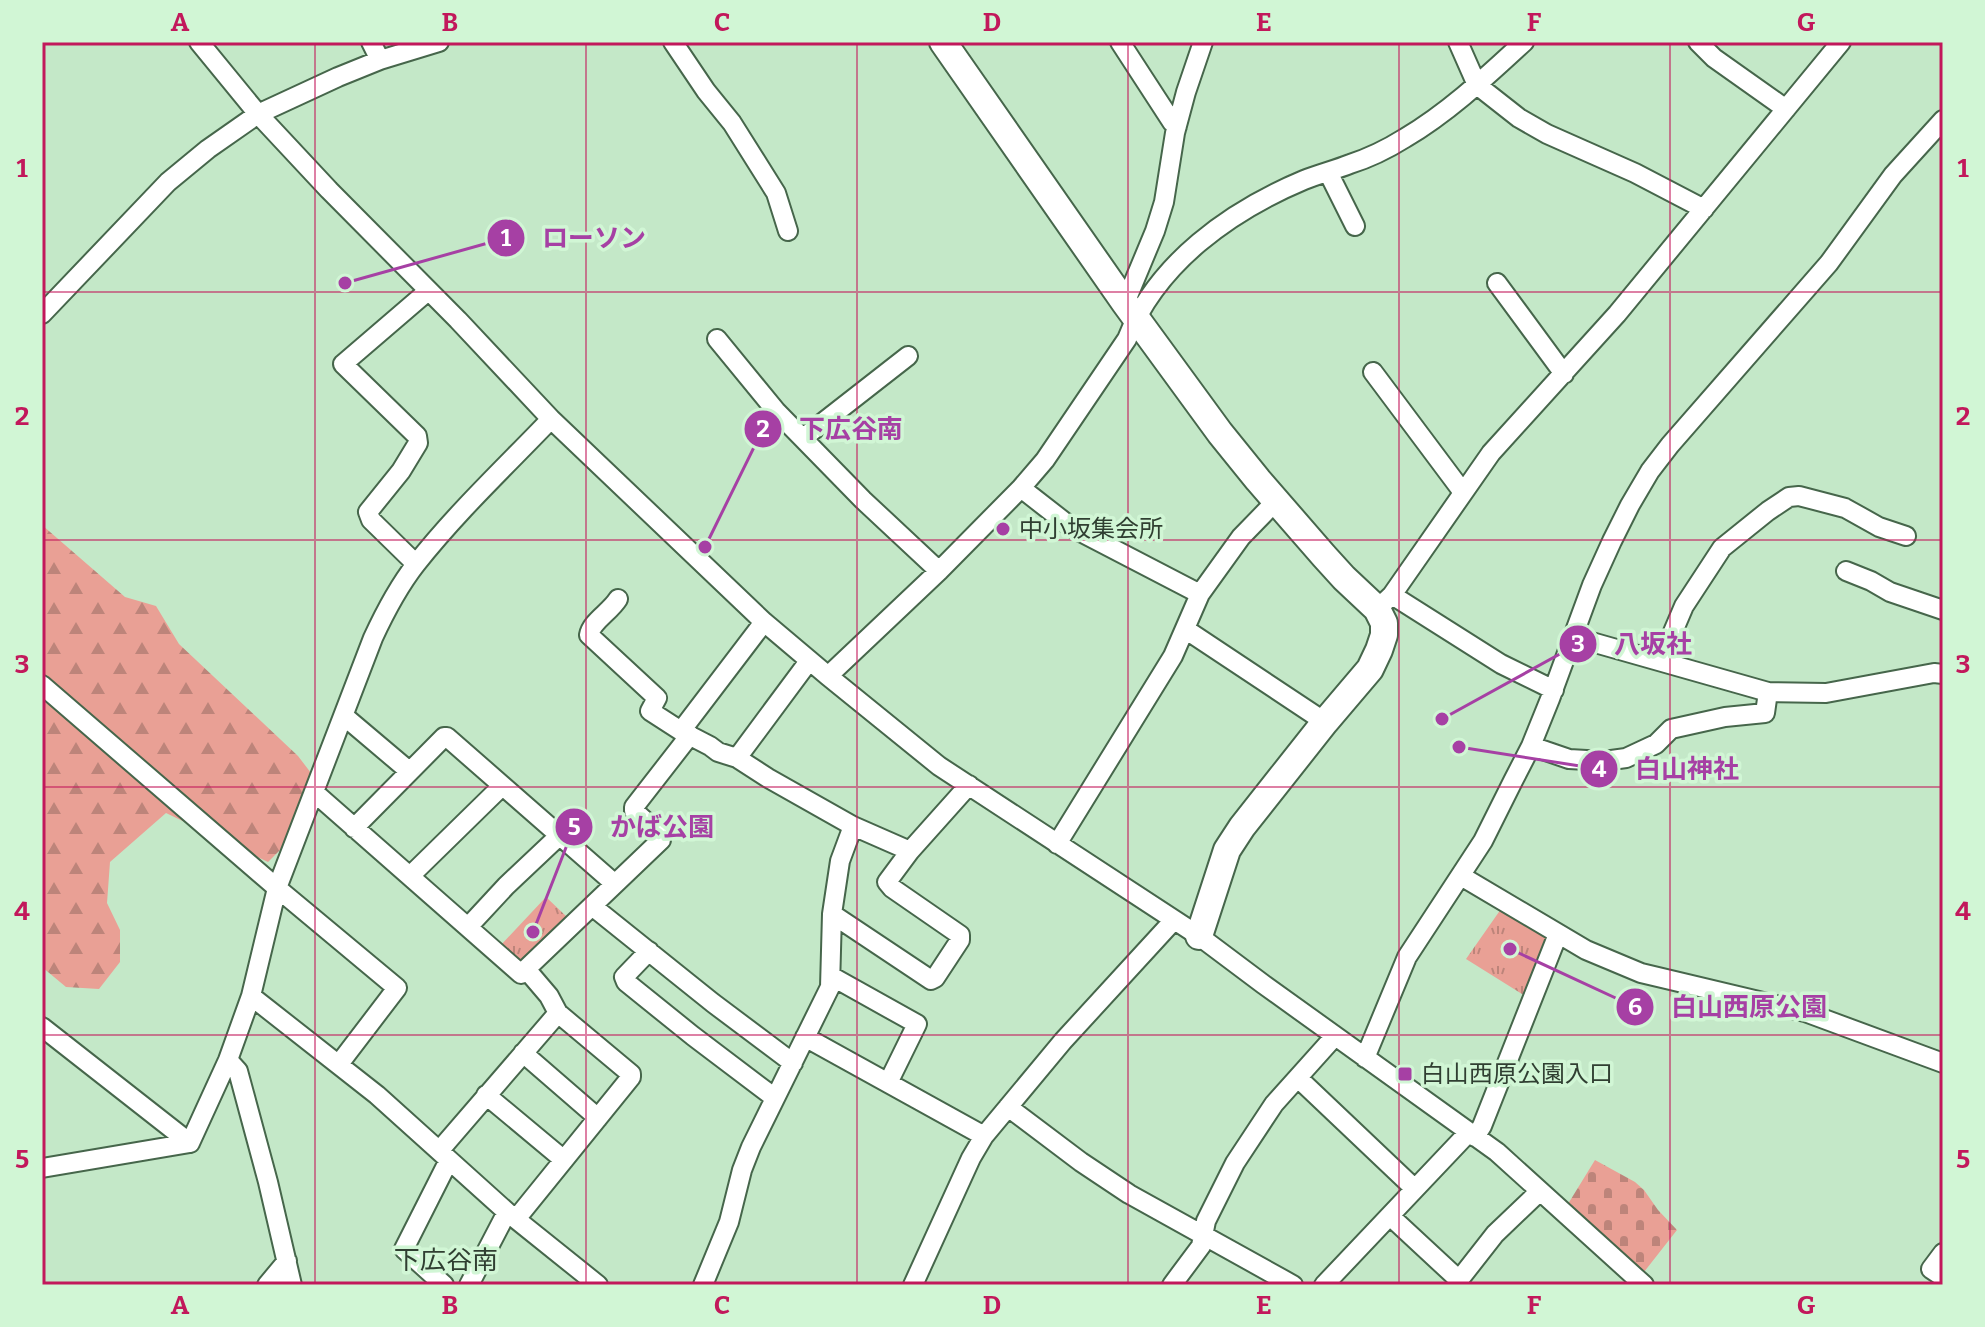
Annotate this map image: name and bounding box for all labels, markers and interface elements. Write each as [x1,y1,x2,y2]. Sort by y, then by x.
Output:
text: A [171,7,190,38]
text: B [442,7,458,38]
text: C [714,7,730,38]
text: D [983,7,1001,38]
text: E [1256,7,1272,38]
text: F [1527,7,1542,38]
text: G [1797,7,1816,38]
text: 1 [16,153,28,184]
text: 1 [1957,153,1969,184]
callout: ローソン [486,213,662,263]
text: ローソン [542,223,646,254]
text: 1 [501,224,512,252]
text: 2 [15,401,29,432]
text: 2 [1956,401,1970,432]
callout: 下広谷南 [743,404,919,454]
text: 下広谷南 [799,414,903,445]
text: 2 [756,415,770,443]
place label: 中小坂集会所 [1019,515,1163,543]
marker: 中小坂集会所 [994,520,1012,538]
callout: 八坂社 [1558,619,1708,669]
text: 八坂社 [1614,629,1692,660]
text: 3 [1571,630,1585,658]
text: 3 [15,649,29,680]
text: 3 [1956,649,1970,680]
callout: 白山神社 [1579,744,1755,794]
text: 白山神社 [1635,754,1739,785]
text: 4 [1592,755,1607,783]
callout: かば公園 [554,802,730,852]
text: かば公園 [610,812,714,843]
text: 5 [567,813,581,841]
text: 4 [14,896,30,927]
text: 4 [1955,896,1971,927]
callout: 白山西原公園 [1615,982,1843,1032]
text: 白山西原公園 [1671,992,1827,1023]
text: 6 [1628,993,1642,1021]
place label: 白山西原公園入口 [1421,1060,1613,1088]
marker: 白山西原公園入口 [1396,1065,1414,1083]
text: 5 [15,1144,29,1175]
text: 5 [1956,1144,1970,1175]
district label: 下広谷南 [394,1245,498,1276]
text: A [171,1290,190,1321]
text: B [442,1290,458,1321]
text: C [714,1290,730,1321]
text: D [983,1290,1001,1321]
text: E [1256,1290,1272,1321]
text: F [1527,1290,1542,1321]
text: G [1797,1290,1816,1321]

